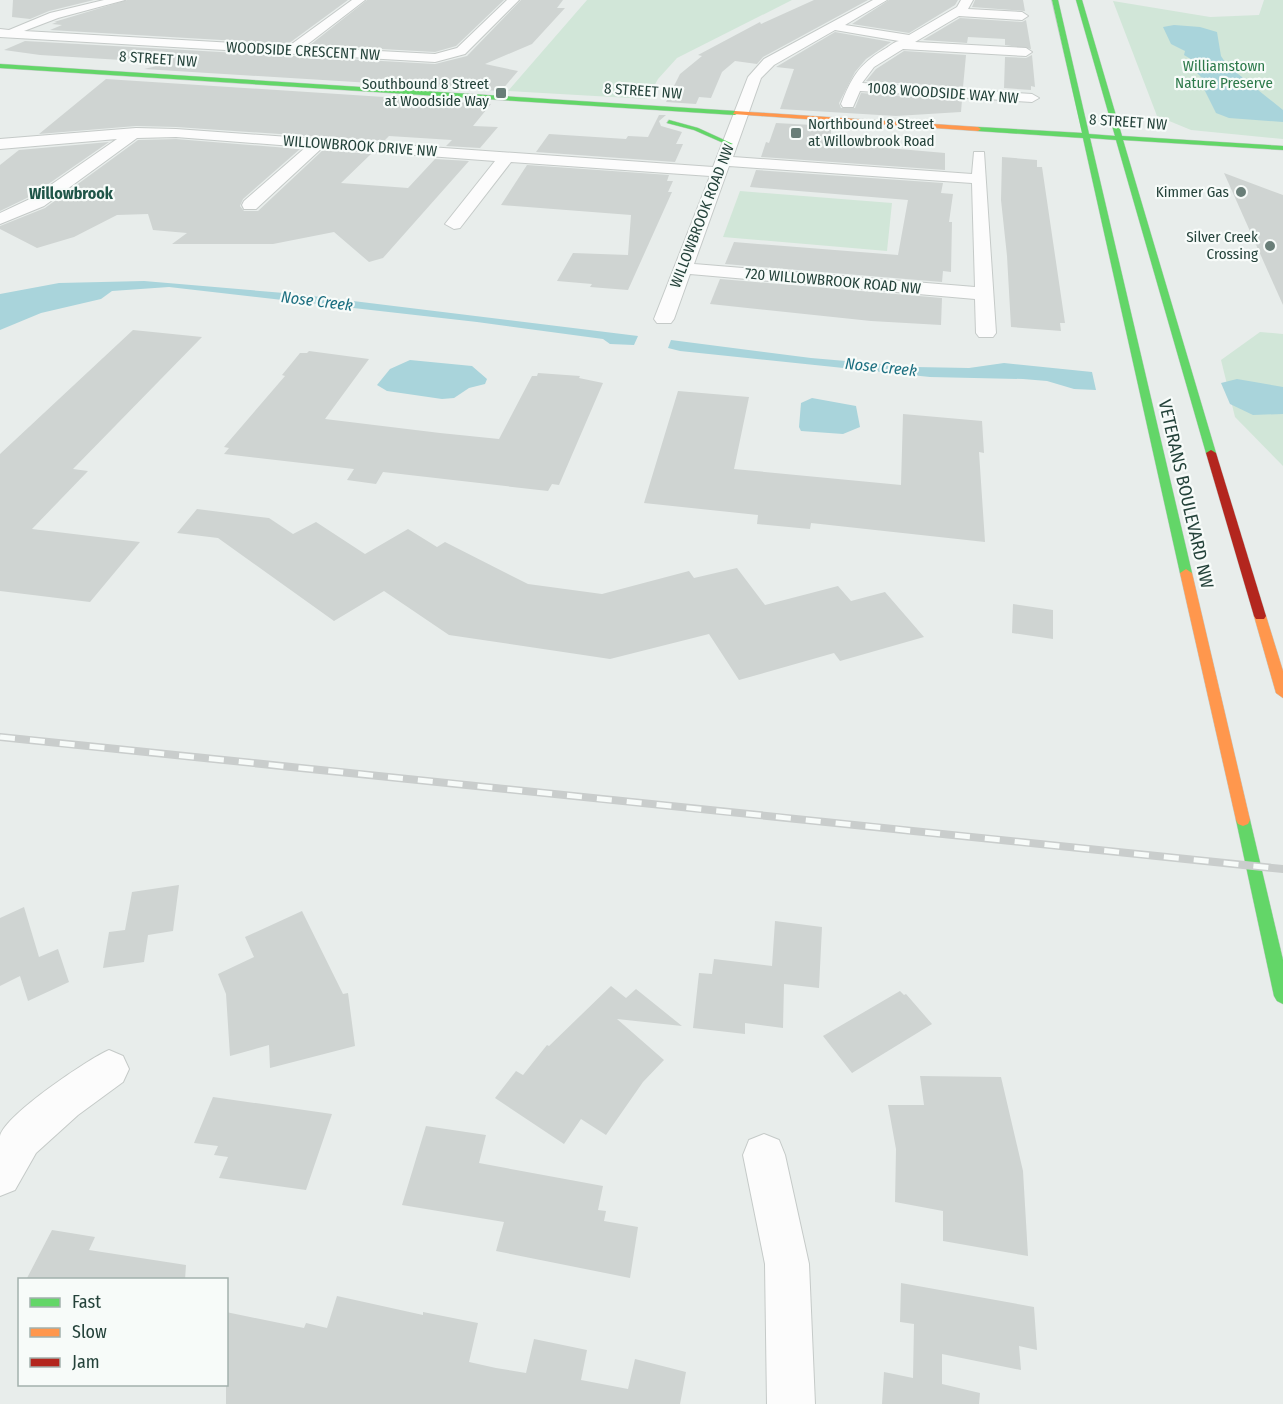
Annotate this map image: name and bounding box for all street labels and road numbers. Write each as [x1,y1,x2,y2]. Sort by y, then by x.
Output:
street label: WOODSIDE CRESCENT NW [226,38,380,64]
street label: 8 STREET NW [118,47,198,71]
street label: 8 STREET NW [603,79,683,103]
street label: 1008 WOODSIDE WAY NW [867,79,1019,107]
street label: 8 STREET NW [1088,110,1168,134]
street label: WILLOWBROOK DRIVE NW [282,132,438,160]
street label: WILLOWBROOK ROAD NW [666,141,738,291]
street label: 720 WILLOWBROOK ROAD NW [744,264,922,298]
street label: VETERANS BOULEVARD NW [1154,397,1219,591]

